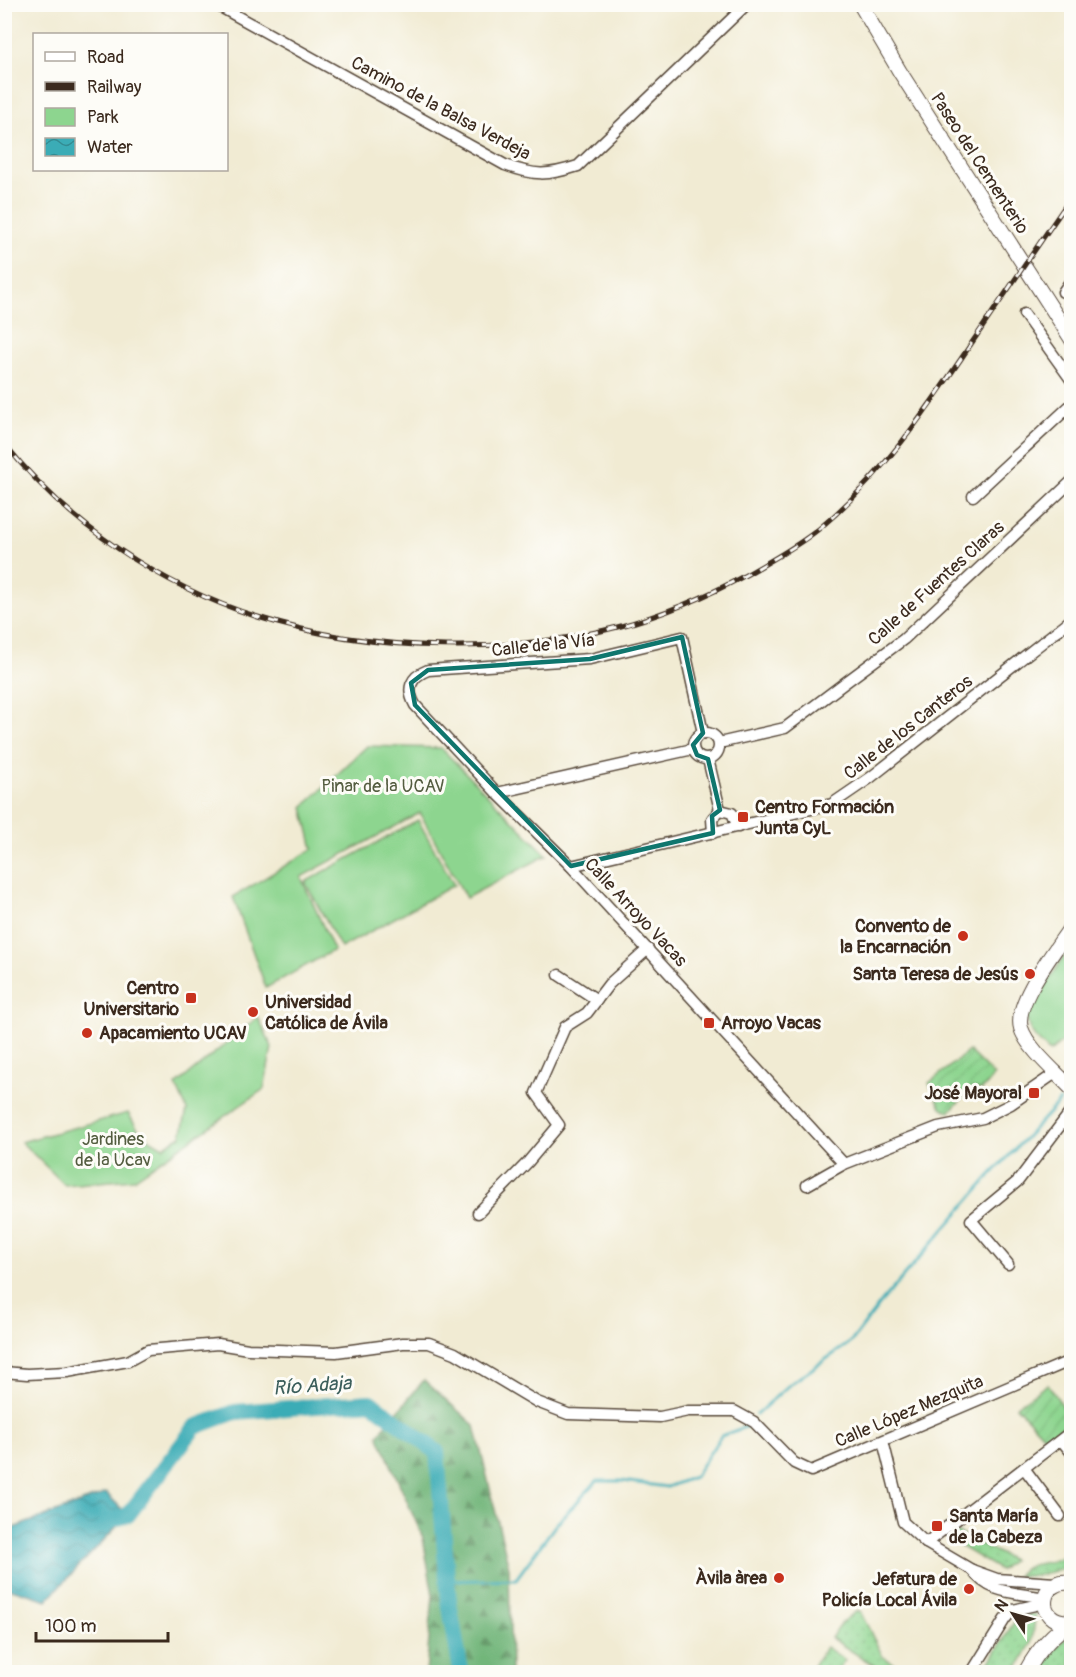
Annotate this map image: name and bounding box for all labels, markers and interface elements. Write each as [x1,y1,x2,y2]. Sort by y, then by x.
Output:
legend [33,33,228,171]
text: Road [87,46,124,69]
street label: Camino de la Balsa Verdeja [347,51,535,166]
text: Railway [87,76,142,99]
street label: Paseo del Cementerio [925,88,1034,239]
text: Park [87,106,119,129]
text: Water [87,136,133,159]
street label: Calle de Fuentes Claras [863,516,1009,651]
street label: Calle de la Vía [490,629,596,662]
street label: Calle de los Canteros [839,670,977,785]
park label: Pinar de la UCAV [321,775,445,798]
place label: Centro Formación Junta CyL [755,796,894,840]
marker: Centro Formación Junta CyL [736,810,750,824]
street label: Calle Arroyo Vacas [579,853,692,972]
place label: Convento de la Encarnación [840,915,952,959]
marker: Convento de la Encarnación [956,929,970,943]
place label: Santa Teresa de Jesús [852,963,1019,986]
marker: Santa Teresa de Jesús [1023,967,1037,981]
place label: Centro Universitario [84,977,179,1021]
marker: Centro Universitario [184,991,198,1005]
place label: Universidad Católica de Ávila [265,991,388,1035]
marker: Universidad Católica de Ávila [246,1005,260,1019]
place label: Arroyo Vacas [721,1012,822,1035]
marker: Arroyo Vacas [702,1016,716,1030]
place label: Apacamiento UCAV [99,1022,247,1045]
marker: Apacamiento UCAV [80,1026,94,1040]
place label: José Mayoral [924,1082,1022,1105]
marker: José Mayoral [1027,1086,1041,1100]
park label: Jardines de la Ucav [75,1128,151,1172]
water label: Río Adaja [272,1370,354,1401]
street label: Calle López Mezquita [832,1370,987,1453]
place label: Santa María de la Cabeza [949,1505,1043,1549]
marker: Santa María de la Cabeza [930,1519,944,1533]
place label: Àvila àrea [695,1567,768,1590]
place label: Jefatura de Policía Local Ávila [822,1568,958,1612]
marker: Àvila àrea [772,1571,786,1585]
marker: Jefatura de Policía Local Ávila [962,1582,976,1596]
north arrow [983,1584,1043,1644]
text: N [990,1595,1013,1616]
scale bar [36,1605,168,1643]
text: 100 m [45,1615,97,1638]

